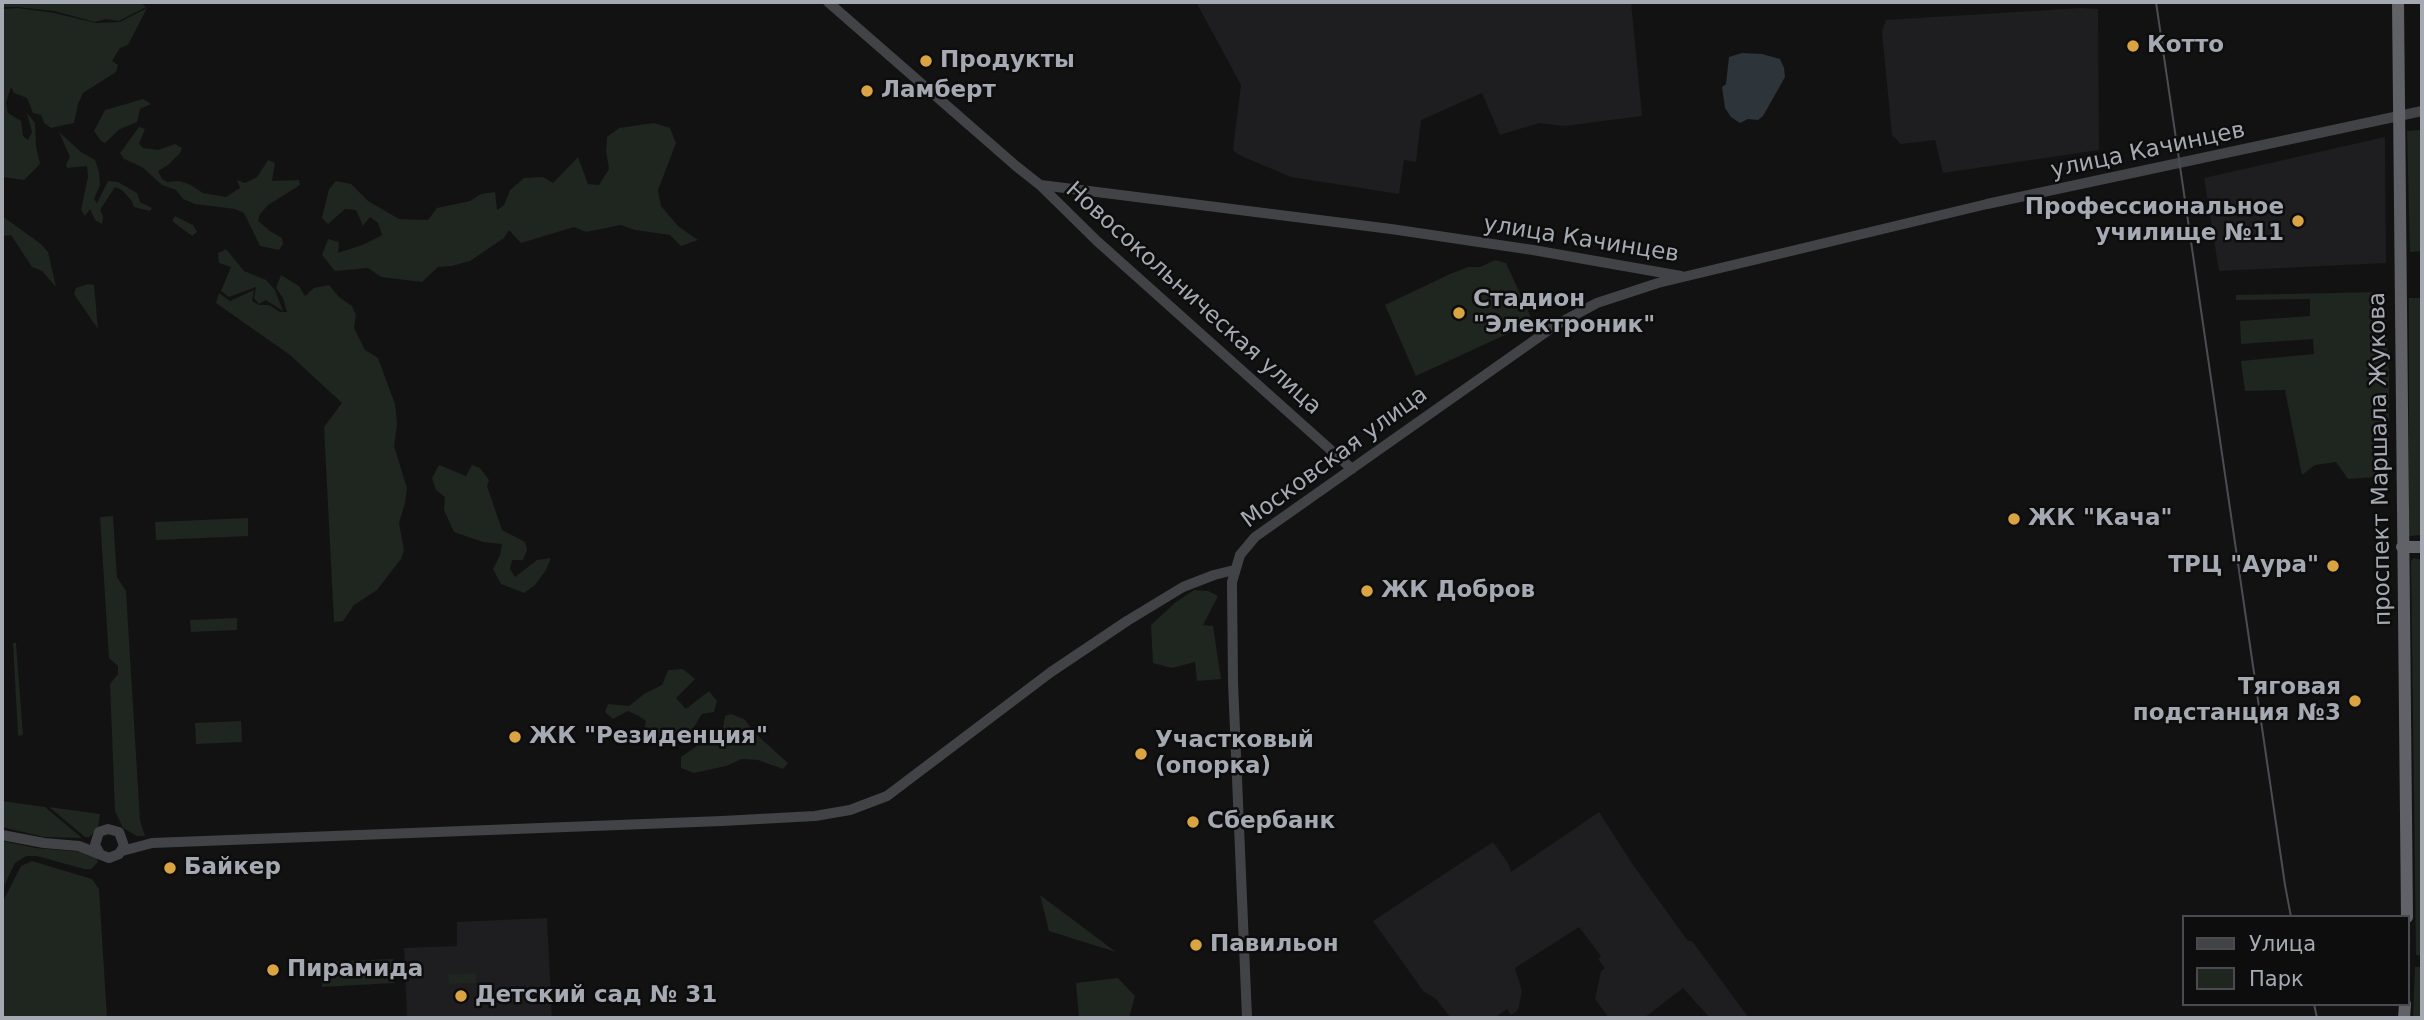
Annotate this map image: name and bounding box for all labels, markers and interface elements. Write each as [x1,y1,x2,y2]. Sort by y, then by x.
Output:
place label: Котто [2147,32,2224,60]
marker: Котто [2125,38,2141,54]
place label: Продукты [940,47,1075,75]
marker: Продукты [918,53,934,69]
place label: Ламберт [881,77,996,105]
marker: Ламберт [859,83,875,99]
street label: улица Качинцев [2048,117,2248,185]
street label: Новосокольническая улица [1059,177,1327,421]
place label: Профессиональное училище №11 [2025,194,2284,248]
street label: улица Качинцев [1481,211,1681,269]
marker: Профессиональное училище №11 [2290,213,2306,229]
place label: Стадион "Электроник" [1473,286,1655,340]
street label: проспект Маршала Жукова [2364,292,2398,626]
marker: Стадион "Электроник" [1451,305,1467,321]
street label: Московская улица [1237,381,1433,535]
place label: ЖК "Кача" [2028,505,2173,533]
marker: ЖК "Кача" [2006,511,2022,527]
place label: ТРЦ "Аура" [2168,552,2319,580]
marker: ТРЦ "Аура" [2325,558,2341,574]
place label: ЖК Добров [1381,577,1535,605]
marker: ЖК Добров [1359,583,1375,599]
place label: Тяговая подстанция №3 [2133,674,2341,728]
marker: Тяговая подстанция №3 [2347,693,2363,709]
place label: ЖК "Резиденция" [529,723,768,751]
place label: Участковый (опорка) [1155,727,1314,781]
marker: ЖК "Резиденция" [507,729,523,745]
marker: Участковый (опорка) [1133,746,1149,762]
place label: Сбербанк [1207,808,1335,836]
marker: Сбербанк [1185,814,1201,830]
place label: Байкер [184,854,281,882]
marker: Байкер [162,860,178,876]
legend [2182,915,2410,1006]
place label: Павильон [1210,931,1339,959]
text: Улица [2249,932,2316,956]
marker: Павильон [1188,937,1204,953]
place label: Пирамида [287,956,423,984]
marker: Пирамида [265,962,281,978]
text: Парк [2249,967,2304,991]
place label: Детский сад № 31 [475,982,717,1010]
marker: Детский сад № 31 [453,988,469,1004]

